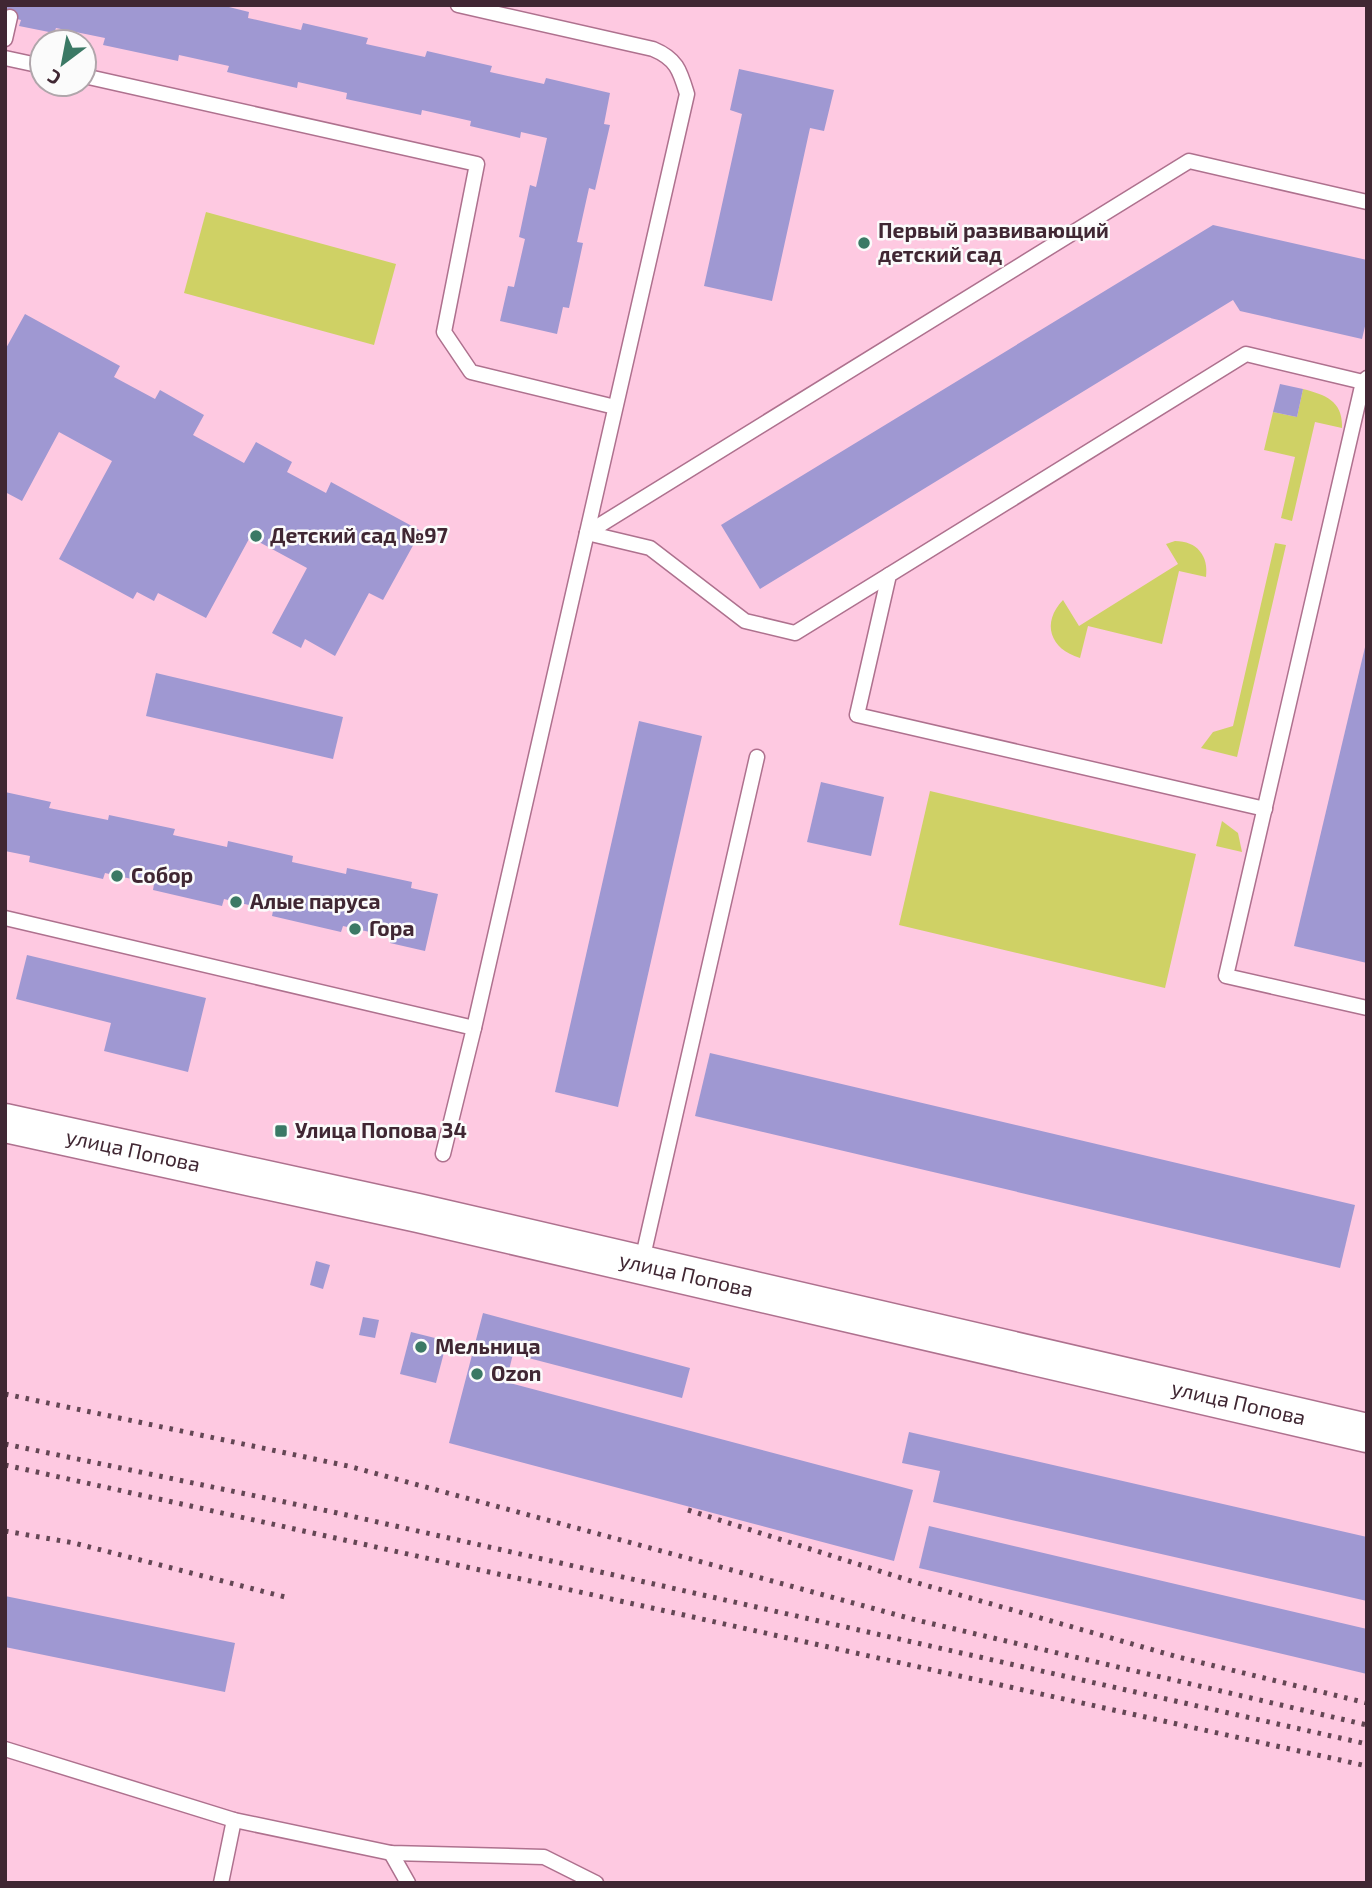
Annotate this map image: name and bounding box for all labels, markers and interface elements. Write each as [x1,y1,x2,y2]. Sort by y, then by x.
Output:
north arrow [28,28,98,98]
text: С [43,65,65,91]
place label: Первый развивающий детский сад [878,217,1109,266]
marker: Первый развивающий детский сад [856,235,872,251]
place label: Детский сад №97 [270,522,448,547]
marker: Детский сад №97 [248,528,264,544]
place label: Собор [131,862,193,887]
marker: Собор [109,868,125,884]
place label: Алые паруса [250,888,381,913]
marker: Алые паруса [228,894,244,910]
place label: Гора [369,915,414,940]
marker: Гора [347,921,363,937]
place label: Улица Попова 34 [295,1117,467,1142]
street label: улица Попова [64,1123,203,1176]
marker: Улица Попова 34 [273,1123,289,1139]
street label: улица Попова [617,1246,756,1301]
place label: Мельница [435,1333,541,1358]
marker: Мельница [413,1339,429,1355]
place label: Ozon [491,1360,541,1385]
marker: Ozon [469,1366,485,1382]
street label: улица Попова [1169,1374,1308,1429]

